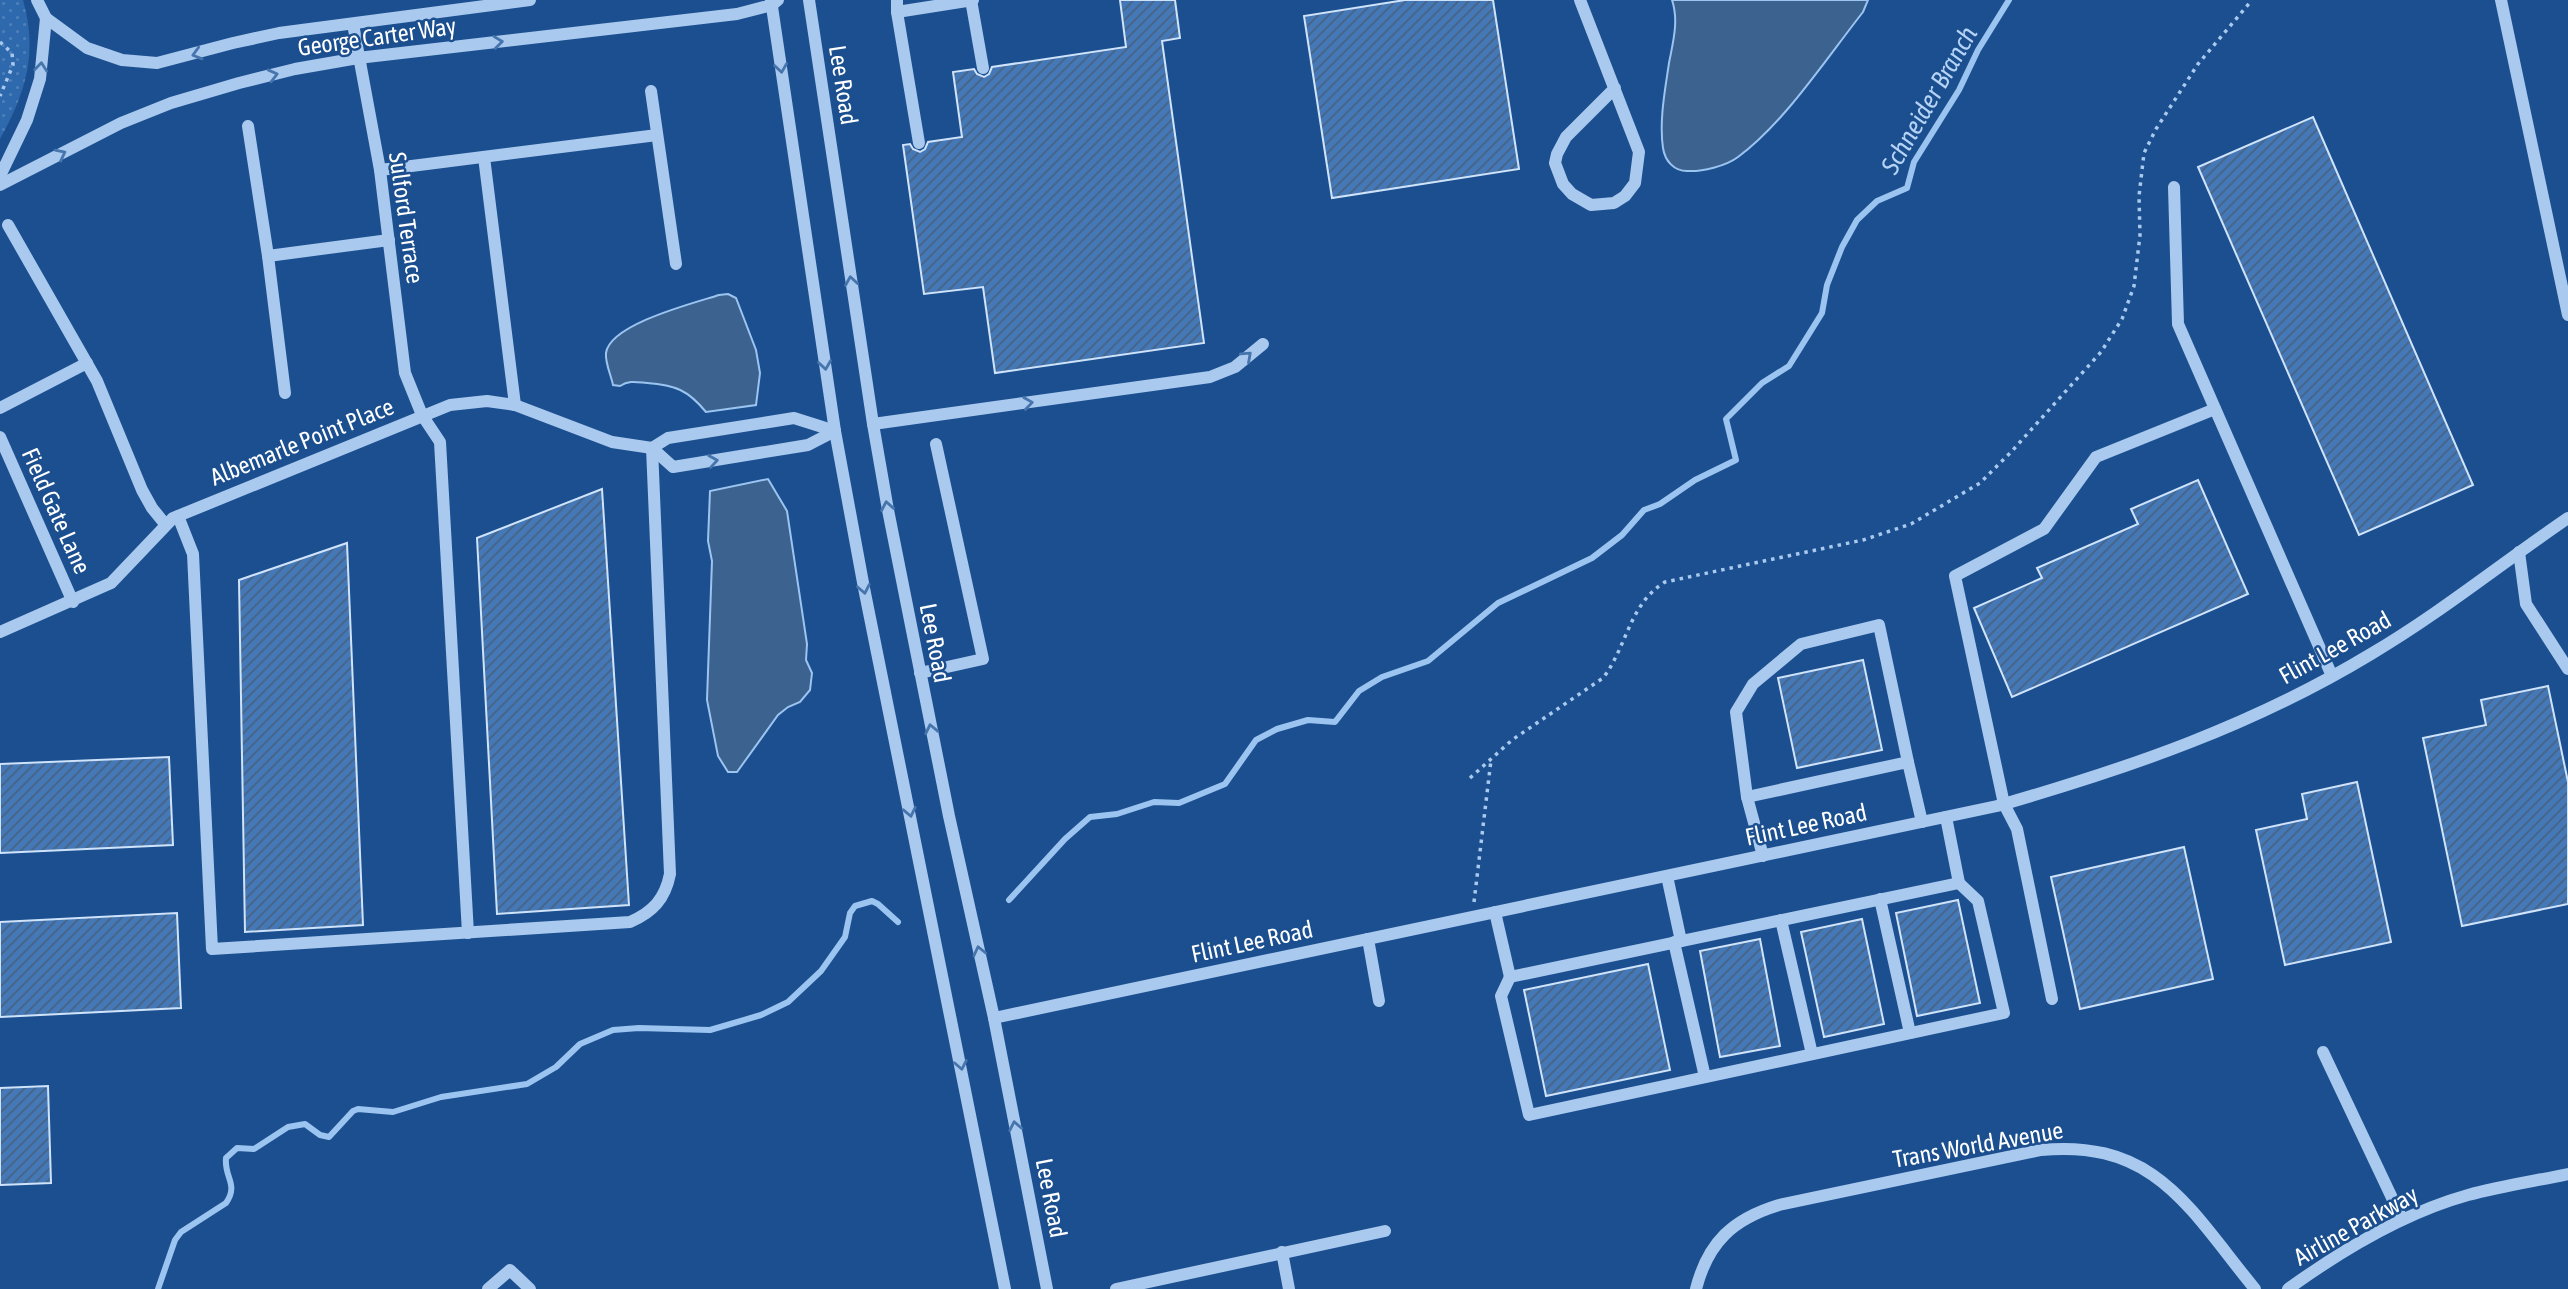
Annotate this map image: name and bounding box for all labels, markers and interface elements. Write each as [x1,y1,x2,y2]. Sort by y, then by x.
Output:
street label: George Carter Way [296,12,458,61]
water label: Schneider Branch [1874,21,1983,180]
one-way arrow [492,34,504,49]
street label: Lee Road [824,43,863,127]
one-way arrow [191,45,203,60]
one-way arrow [33,61,48,72]
one-way arrow [773,62,788,73]
one-way arrow [267,69,279,83]
one-way arrow [54,148,66,162]
street label: Sulford Terrace [384,151,429,285]
one-way arrow [844,275,859,287]
one-way arrow [1239,352,1252,364]
one-way arrow [817,359,832,371]
street label: Albemarle Point Place [206,392,397,491]
one-way arrow [1022,395,1033,410]
street label: Field Gate Lane [17,444,96,578]
one-way arrow [707,454,718,469]
one-way arrow [880,500,895,511]
one-way arrow [856,583,871,595]
street label: Lee Road [915,601,956,685]
street label: Flint Lee Road [2274,606,2395,689]
one-way arrow [925,723,940,735]
street label: Flint Lee Road [1743,798,1869,851]
one-way arrow [901,806,916,818]
street label: Flint Lee Road [1189,915,1315,968]
one-way arrow [973,945,987,957]
one-way arrow [953,1059,968,1071]
street label: Trans World Avenue [1891,1116,2065,1173]
one-way arrow [1009,1120,1024,1132]
street label: Lee Road [1031,1156,1072,1240]
street label: Airline Parkway [2289,1180,2422,1271]

